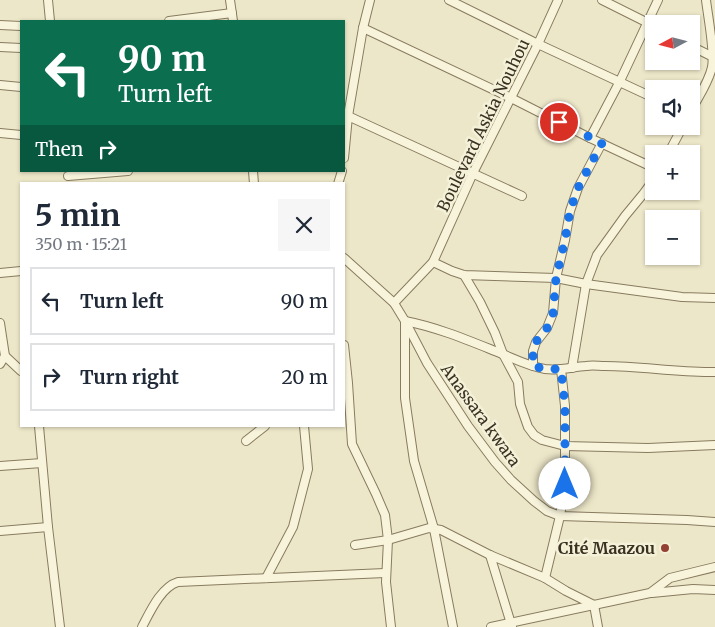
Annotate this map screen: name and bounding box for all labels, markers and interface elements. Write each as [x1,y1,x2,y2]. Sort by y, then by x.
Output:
north arrow [645,15,700,70]
map controls [645,15,700,265]
street label: Boulevard Askia Nouhou [432,35,534,215]
text: 90 m [118,37,206,81]
icon: left [35,40,100,105]
text: Turn left [118,80,212,108]
button: sound [645,80,700,135]
pin [538,101,580,143]
icon: arrive [545,108,573,136]
icon: right [93,135,121,163]
text: Then [35,137,83,161]
button: + [645,145,700,200]
text: 5 min [35,196,120,234]
button: close [278,199,330,251]
button: − [645,210,700,265]
text: 350 m · 15:21 [35,234,127,254]
icon: left [37,287,65,315]
text: Turn left [80,289,164,313]
text: 90 m [281,289,328,313]
street label: Anassara kwara [436,359,525,471]
icon: right [37,363,65,391]
text: Turn right [80,365,179,389]
text: 20 m [281,365,328,389]
position arrow [538,457,590,509]
place label: Cité Maazou [558,538,655,558]
marker: Cité Maazou [659,542,671,554]

